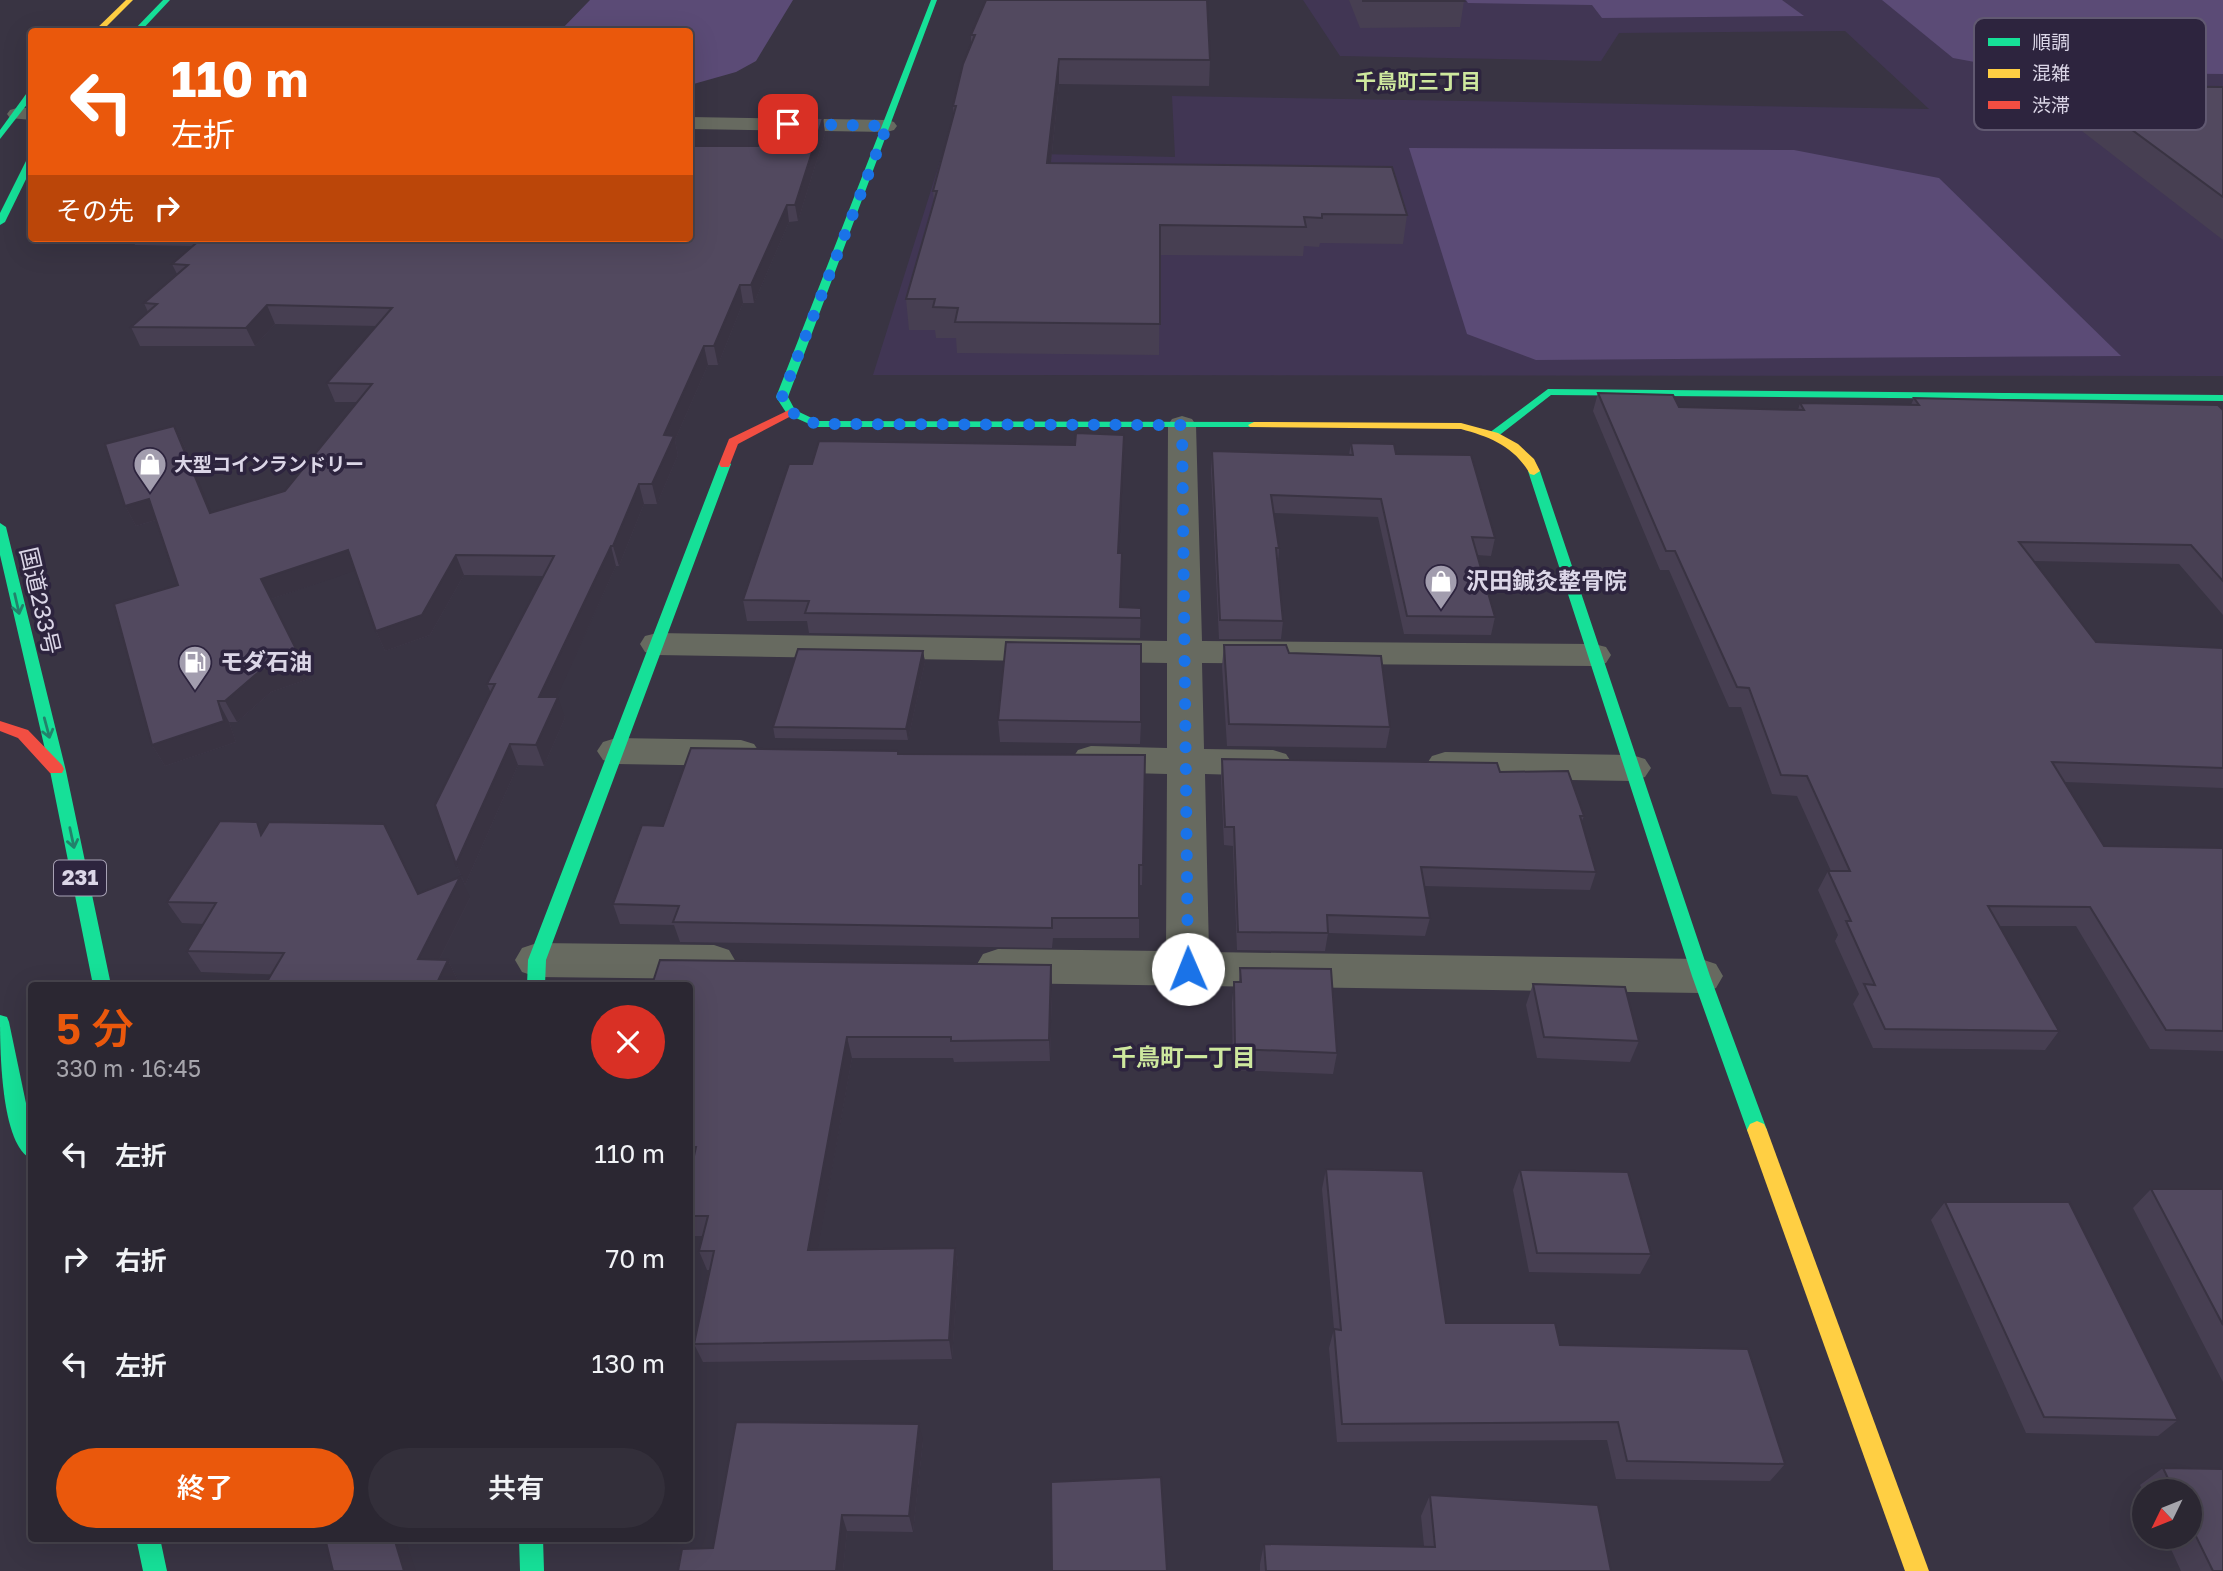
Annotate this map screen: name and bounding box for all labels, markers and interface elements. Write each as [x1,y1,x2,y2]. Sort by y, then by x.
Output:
legend [1974,18,2206,130]
text: 順調 [2032,30,2070,53]
text: 110 m [171,49,308,108]
icon: left [56,56,147,147]
text: 混雑 [2032,61,2070,84]
district label: 千鳥町三丁目 [1355,68,1481,94]
text: 渋滞 [2032,93,2070,116]
pin [758,94,818,154]
icon: arrive [769,105,807,143]
text: 左折 [171,115,235,153]
icon: right [148,189,186,227]
text: その先 [56,195,134,226]
shop icon: 大型コインランドリー [131,445,169,494]
place label: 大型コインランドリー [174,452,364,475]
street label: 国道233号 [15,544,67,657]
shop icon: 沢田鍼灸整骨院 [1422,562,1460,611]
place label: 沢田鍼灸整骨院 [1466,566,1627,594]
one-way arrow [11,592,25,615]
fuel station icon: モダ石油 [176,643,214,692]
place label: モダ石油 [220,647,312,675]
one-way arrow [41,716,54,739]
one-way arrow [65,826,79,849]
road number: 231 [54,860,106,896]
position arrow [1151,932,1225,1006]
text: 5 分 [56,1003,134,1053]
button: close [591,1005,665,1079]
district label: 千鳥町一丁目 [1112,1042,1256,1071]
text: 330 m · 16:45 [56,1054,201,1082]
icon: left [56,1135,94,1173]
text: 110 m [594,1138,665,1169]
text: 左折 [115,1140,167,1171]
icon: right [56,1240,94,1278]
text: 70 m [606,1243,665,1274]
text: 右折 [115,1245,167,1276]
icon: left [56,1345,94,1383]
text: 130 m [592,1348,665,1379]
text: 左折 [115,1350,167,1381]
button: 終了 [56,1448,354,1528]
button: 共有 [368,1448,665,1528]
north arrow [2132,1479,2202,1549]
map controls [2132,1479,2202,1549]

